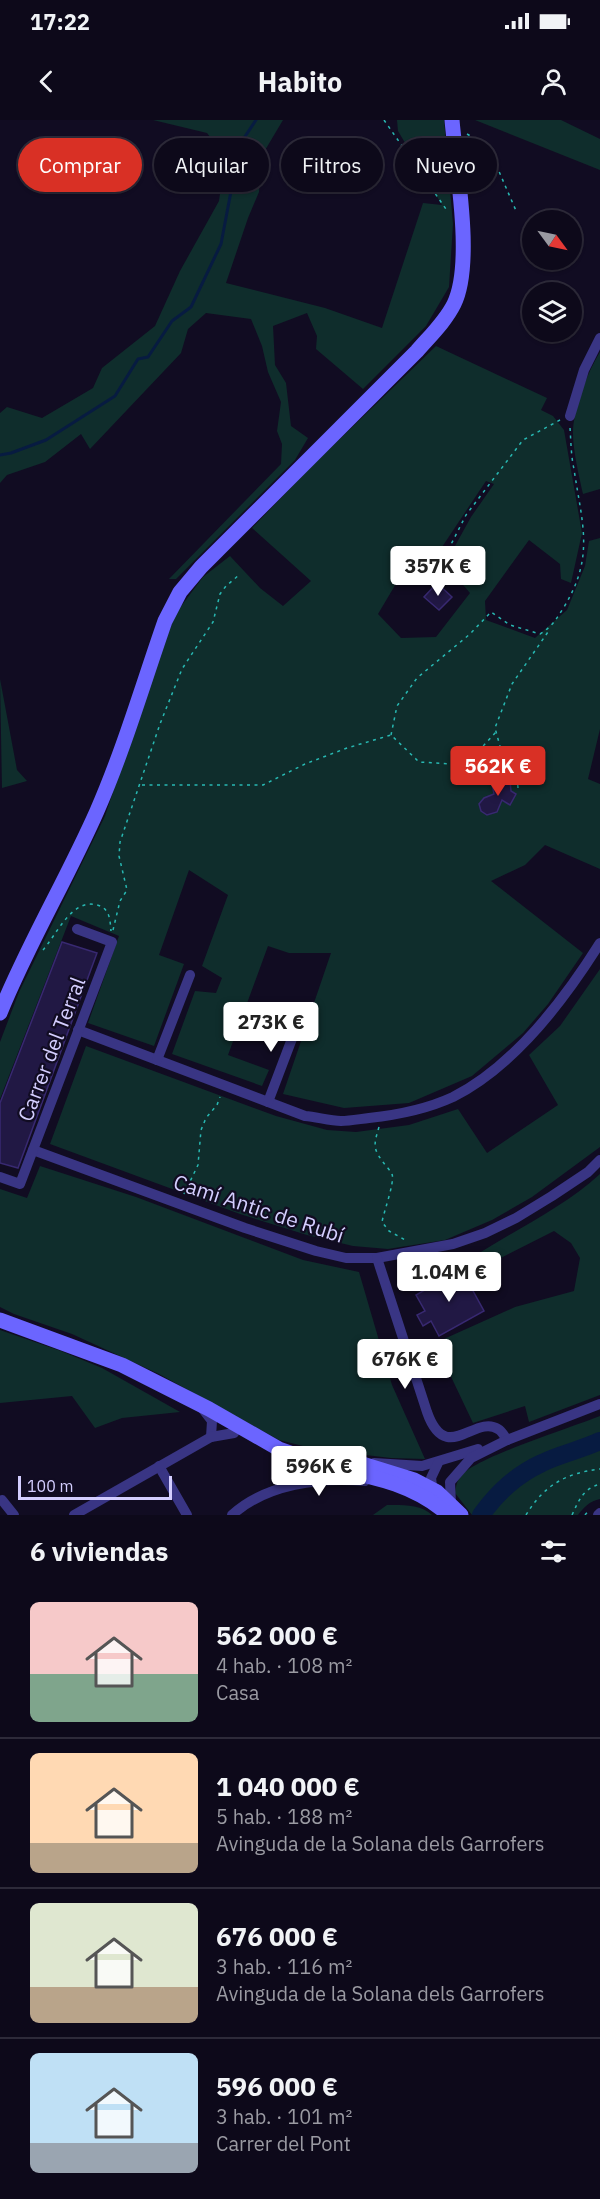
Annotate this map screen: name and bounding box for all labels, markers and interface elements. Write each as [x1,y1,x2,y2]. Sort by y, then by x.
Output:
text: 17:22 [30,7,90,36]
text: Habito [258,64,342,99]
icon: back [30,65,63,98]
icon: person [537,65,570,98]
chip: Comprar [18,138,142,192]
chip: Alquilar [154,138,269,192]
chip: Filtros [281,138,383,192]
chip: Nuevo [395,138,497,192]
north arrow [522,210,582,270]
map controls [522,210,582,342]
button: layers [522,282,582,342]
pin: 357K € [389,546,487,597]
text: 357K € [404,552,472,579]
pin: 562K € [449,746,547,797]
text: 562K € [464,752,532,779]
street label: Carrer del Terral [11,973,92,1125]
pin: 273K € [222,1002,320,1053]
text: 273K € [237,1008,305,1035]
street label: Camí Antic de Rubí [170,1167,348,1249]
pin: 1.04M € [394,1252,504,1303]
text: 1.04M € [411,1258,487,1285]
pin: 676K € [356,1339,454,1390]
text: 676K € [371,1345,439,1372]
pin: 596K € [270,1446,368,1497]
text: 596K € [285,1452,353,1479]
scale bar [18,1473,172,1500]
text: 100 m [27,1476,74,1496]
text: 6 viviendas [30,1534,168,1568]
icon: filters [537,1535,570,1568]
text: 562 000 € [216,1618,338,1652]
icon: home [78,1626,150,1698]
text: 4 hab. · 108 m² [216,1652,352,1679]
text: Casa [216,1679,260,1706]
text: 1 040 000 € [216,1769,360,1803]
icon: home [78,1777,150,1849]
text: 5 hab. · 188 m² [216,1803,352,1830]
text: Avinguda de la Solana dels Garrofers [216,1830,544,1857]
text: 676 000 € [216,1919,338,1953]
icon: home [78,1927,150,1999]
text: 3 hab. · 116 m² [216,1953,352,1980]
text: Avinguda de la Solana dels Garrofers [216,1980,544,2007]
text: 596 000 € [216,2069,338,2103]
icon: home [78,2077,150,2149]
text: 3 hab. · 101 m² [216,2103,352,2130]
text: Carrer del Pont [216,2130,351,2157]

